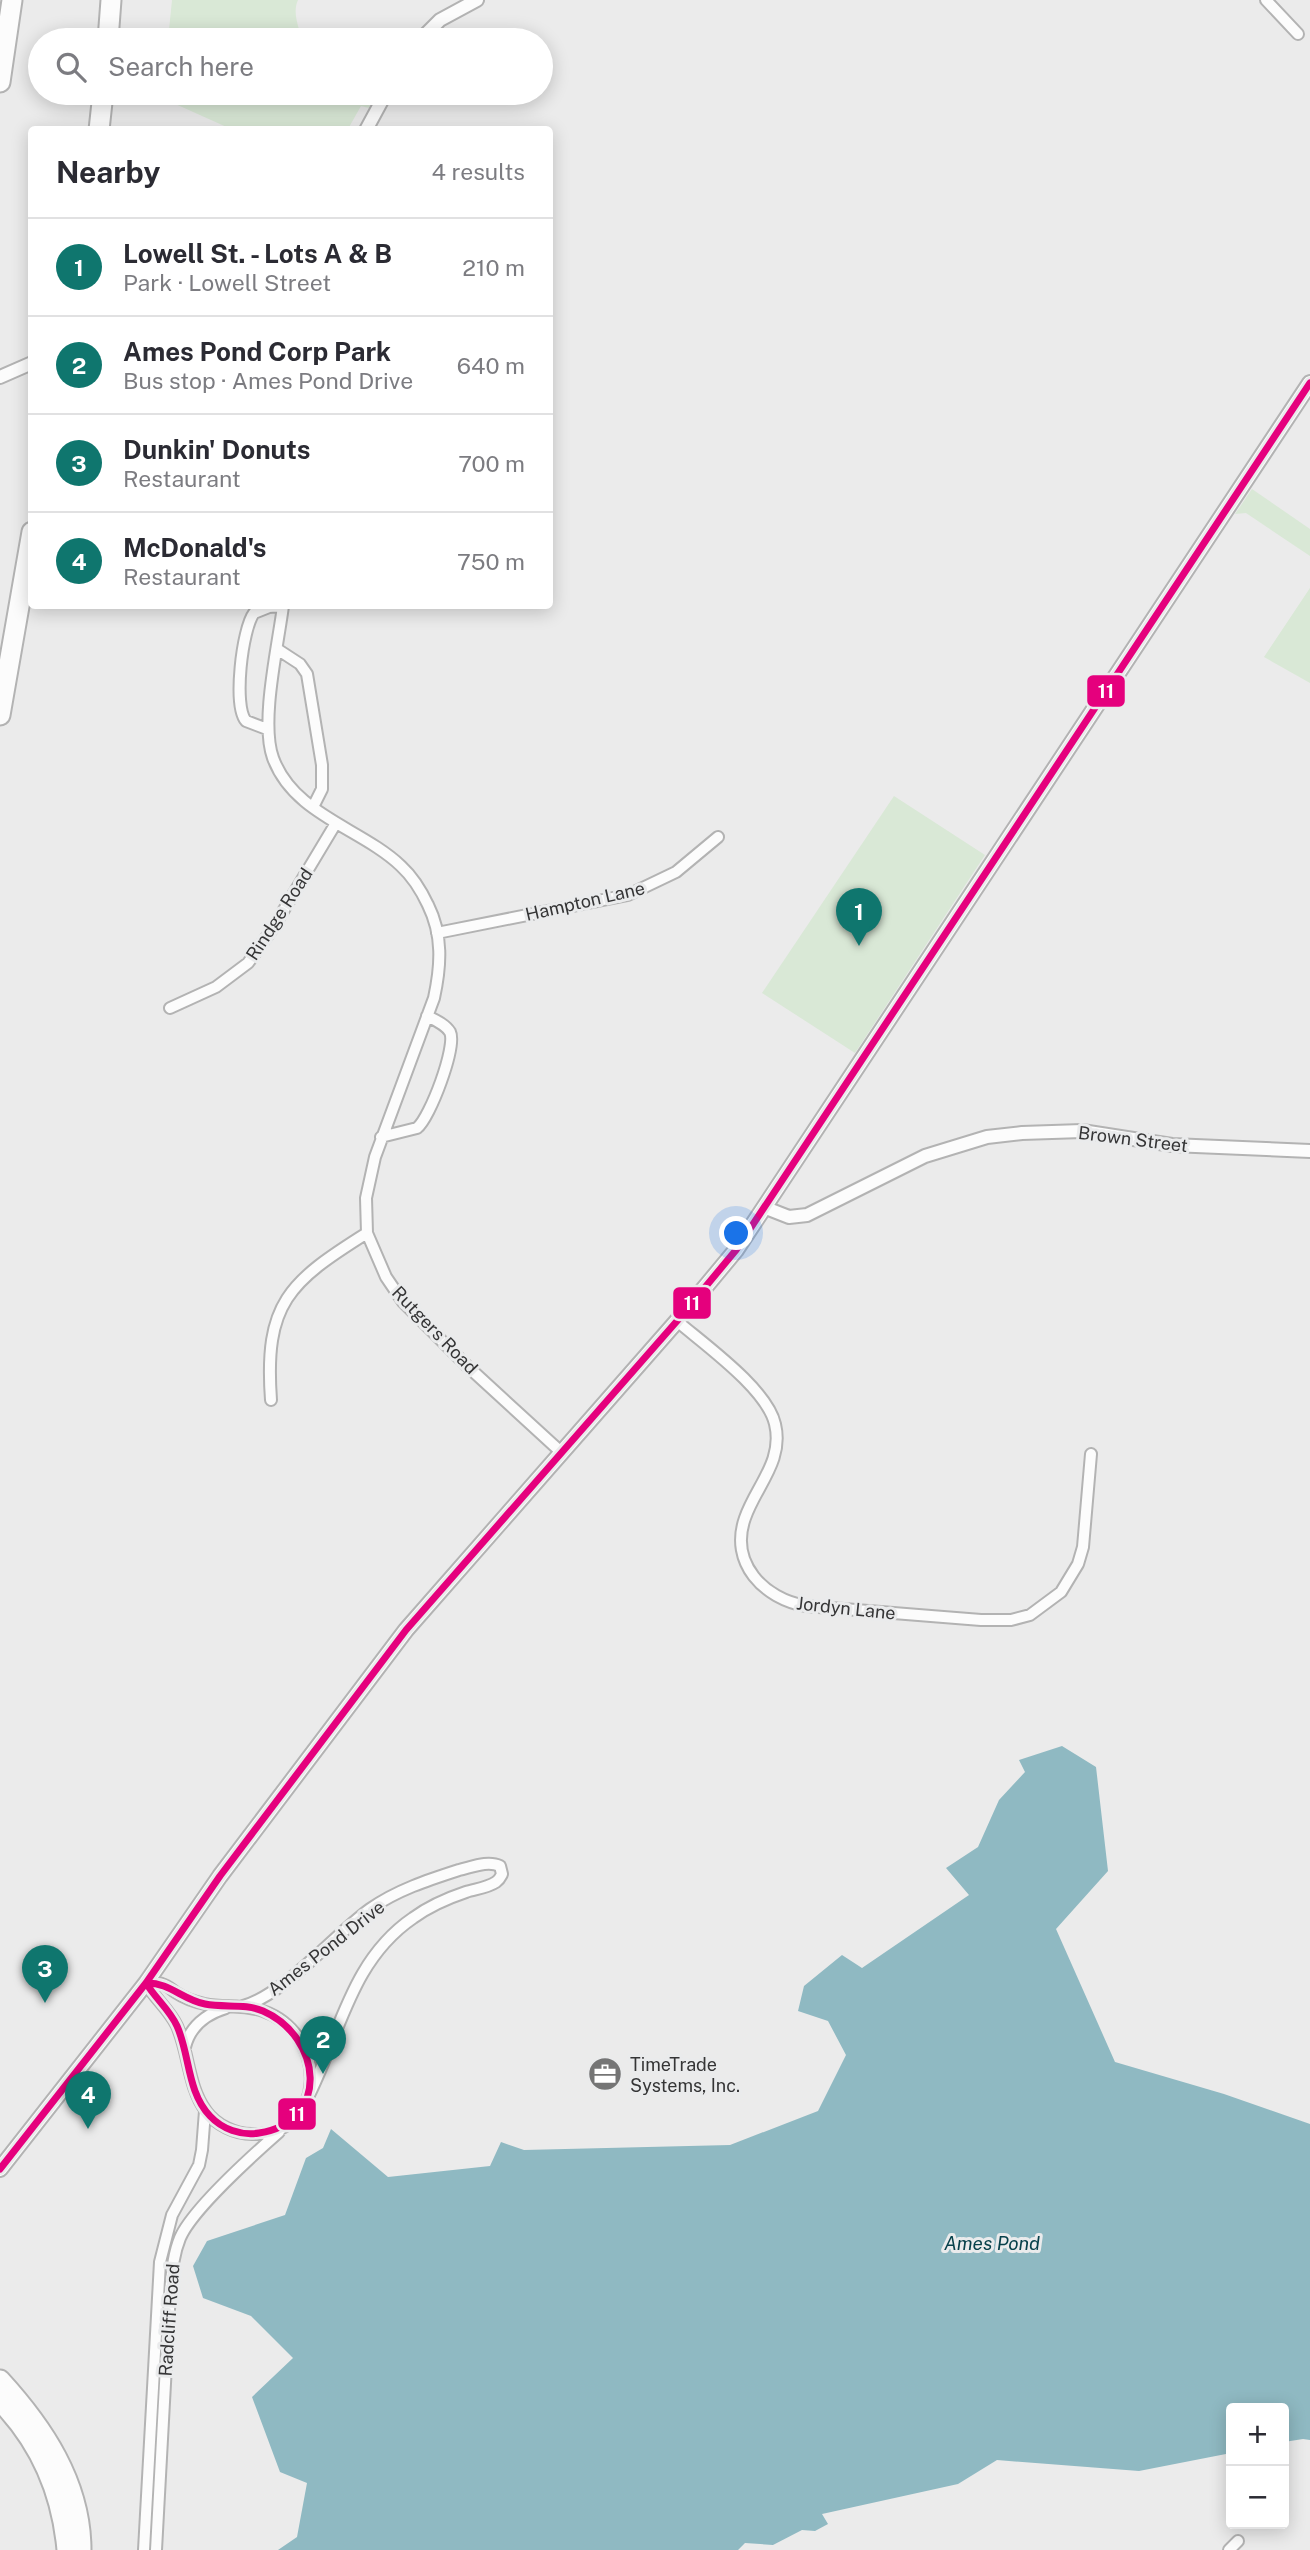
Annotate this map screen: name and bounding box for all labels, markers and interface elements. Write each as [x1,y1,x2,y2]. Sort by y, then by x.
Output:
search box [28,28,553,105]
icon: search [52,48,90,86]
text: Search here [108,51,254,82]
text: Nearby [56,154,160,190]
text: 4 results [431,158,525,185]
text: Lowell St. - Lots A & B [123,238,392,269]
text: 1 [74,254,84,281]
text: 210 m [462,254,525,281]
text: Park · Lowell Street [123,269,331,296]
text: Ames Pond Corp Park [123,336,391,367]
text: 2 [72,352,86,379]
text: 640 m [457,352,525,379]
text: Bus stop · Ames Pond Drive [123,367,413,394]
text: Dunkin' Donuts [123,434,311,465]
text: 3 [71,450,87,477]
text: 700 m [458,450,525,477]
text: Restaurant [123,465,241,492]
text: McDonald's [123,532,266,563]
text: 4 [71,548,87,575]
text: 750 m [457,548,525,575]
text: Restaurant [123,563,241,590]
line badge: 11 [1086,674,1126,708]
text: 11 [1098,680,1114,702]
street label: Rindge Road [241,864,317,964]
street label: Hampton Lane [523,877,647,925]
pin: 1 [836,888,882,946]
street label: Brown Street [1077,1122,1189,1156]
your location [719,1216,753,1250]
street label: Rutgers Road [388,1282,482,1378]
line badge: 11 [672,1286,712,1320]
text: 11 [684,1292,700,1314]
street label: Jordyn Lane [795,1592,897,1624]
street label: Ames Pond Drive [264,1896,388,2000]
pin: 3 [22,1945,68,2003]
pin: 2 [300,2016,346,2074]
place label: TimeTrade Systems, Inc. [630,2054,740,2096]
office icon: TimeTrade Systems, Inc. [586,2055,624,2093]
pin: 4 [65,2071,111,2129]
line badge: 11 [277,2097,317,2131]
text: 11 [289,2103,305,2125]
water label: Ames Pond [944,2232,1040,2254]
street label: Radcliff Road [155,2263,183,2377]
map controls [1226,2403,1289,2529]
button: + [1226,2403,1289,2466]
button: − [1226,2466,1289,2529]

